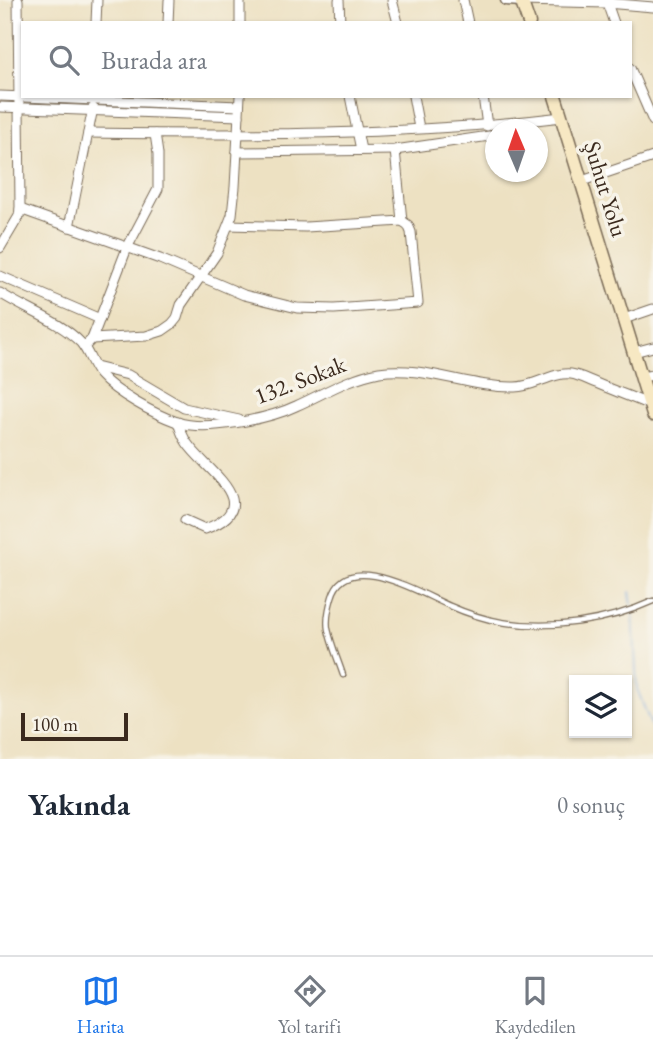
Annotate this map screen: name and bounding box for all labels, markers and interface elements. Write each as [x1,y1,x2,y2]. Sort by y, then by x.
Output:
search box [21,21,632,98]
icon: search [45,41,83,79]
text: Burada ara [101,43,207,77]
north arrow [485,119,548,182]
street label: Şuhut Yolu [577,138,635,240]
street label: 132. Sokak [250,348,351,411]
map controls [569,675,632,738]
button: layers [569,675,632,738]
scale bar [21,710,128,742]
text: 100 m [32,712,78,737]
text: Yakında [28,785,130,824]
text: 0 sonuç [557,790,625,820]
tab: Harita [77,972,124,1039]
tab: Yol tarifi [278,972,341,1039]
tab: Kaydedilen [495,972,576,1039]

